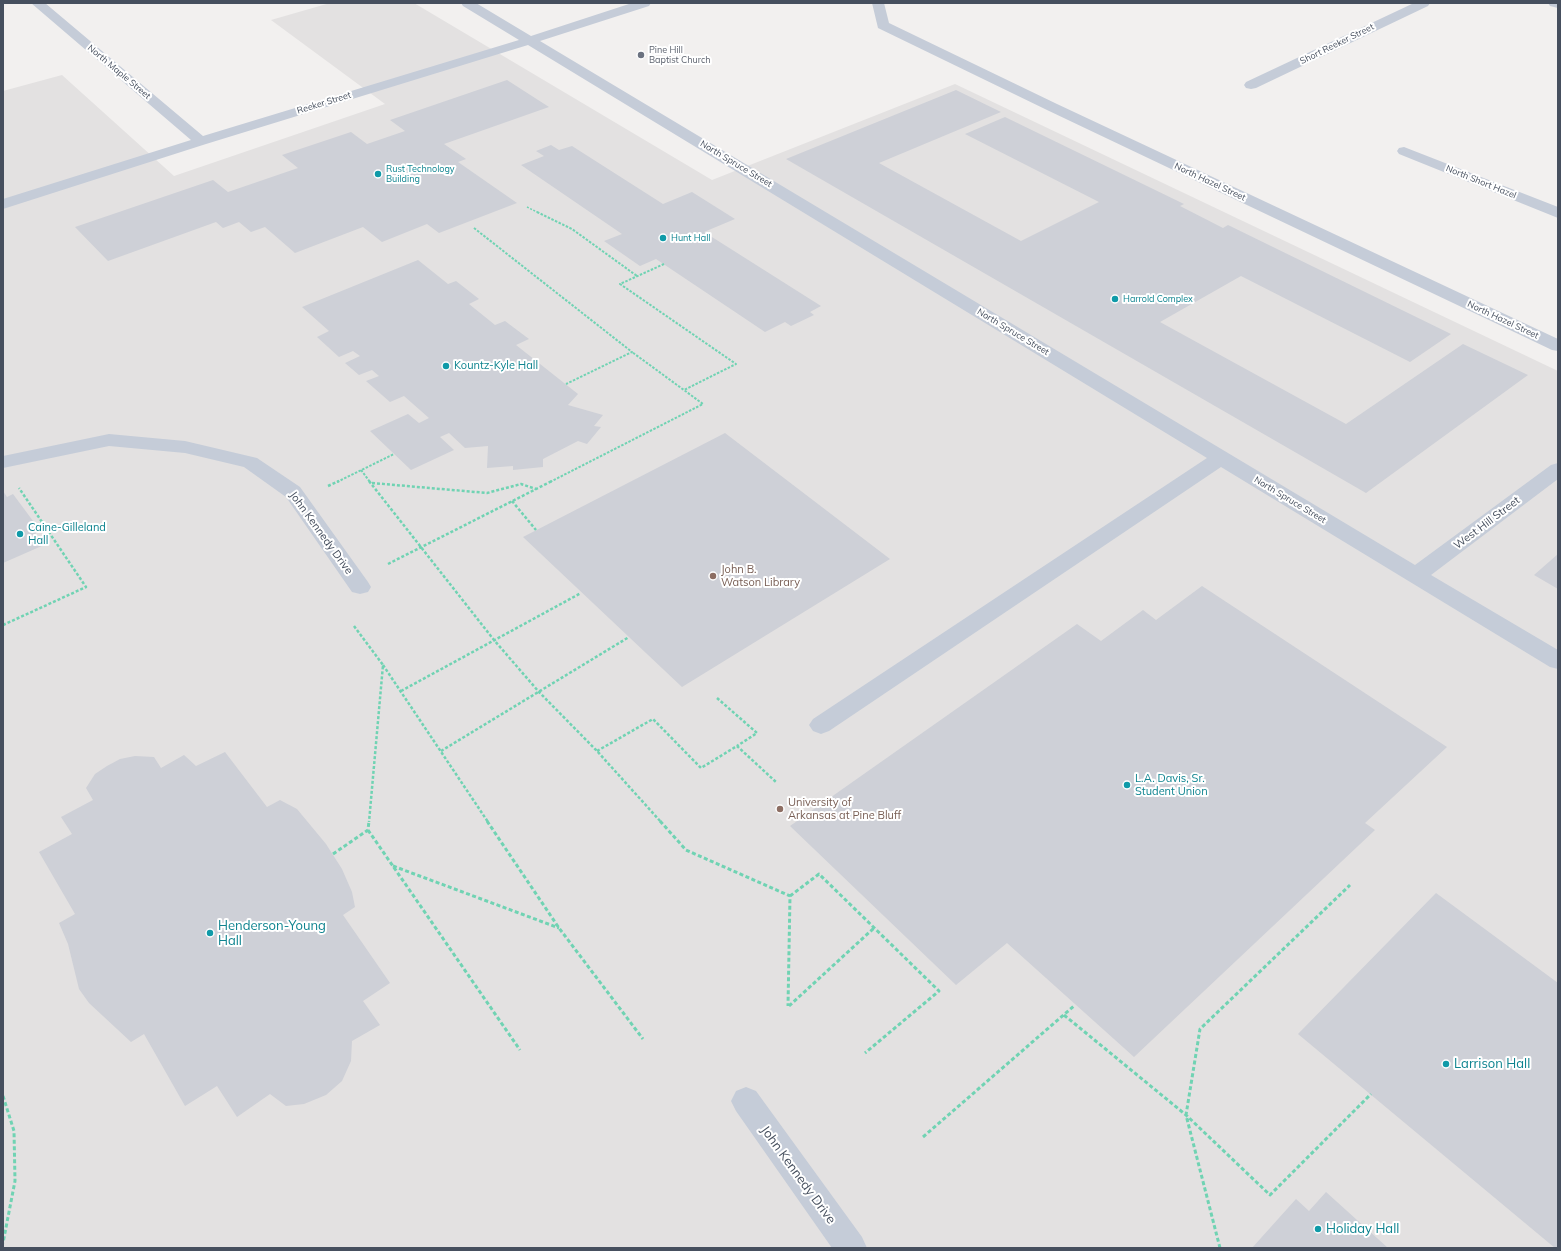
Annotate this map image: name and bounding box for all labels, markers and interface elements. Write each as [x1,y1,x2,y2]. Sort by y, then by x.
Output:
street label: Short Reeker Street [1298,21,1376,67]
street label: North Maple Street [85,42,153,102]
place label: Pine Hill Baptist Church [649,45,711,66]
marker: Pine Hill Baptist Church [636,50,646,60]
street label: Reeker Street [296,90,352,116]
street label: North Spruce Street [698,138,774,190]
street label: North Hazel Street [1173,161,1247,203]
street label: North Short Hazel [1444,163,1518,201]
place label: Rust Technology Building [386,164,455,185]
marker: Rust Technology Building [373,169,383,179]
marker: Hunt Hall [658,233,668,243]
place label: Hunt Hall [671,233,710,243]
marker: Harrold Complex [1110,294,1120,304]
place label: Harrold Complex [1123,294,1193,304]
street label: North Hazel Street [1466,299,1540,341]
street label: North Spruce Street [975,306,1051,358]
place label: Kountz-Kyle Hall [454,359,538,373]
marker: Kountz-Kyle Hall [441,361,451,371]
street label: North Spruce Street [1252,474,1328,526]
street label: John Kennedy Drive [286,489,356,577]
street label: West Hill Street [1451,494,1523,552]
place label: Caine-Gilleland Hall [28,521,106,547]
marker: Caine-Gilleland Hall [15,529,25,539]
place label: John B. Watson Library [721,563,800,589]
marker: John B. Watson Library [708,571,718,581]
place label: L.A. Davis, Sr. Student Union [1135,772,1208,798]
marker: L.A. Davis, Sr. Student Union [1122,780,1132,790]
place label: University of Arkansas at Pine Bluff [788,796,901,822]
marker: University of Arkansas at Pine Bluff [775,804,785,814]
place label: Henderson-Young Hall [218,918,326,949]
marker: Henderson-Young Hall [205,928,215,938]
place label: Larrison Hall [1454,1056,1530,1072]
marker: Larrison Hall [1441,1059,1451,1069]
street label: John Kennedy Drive [757,1123,839,1227]
place label: Holiday Hall [1326,1221,1399,1237]
marker: Holiday Hall [1313,1224,1323,1234]

